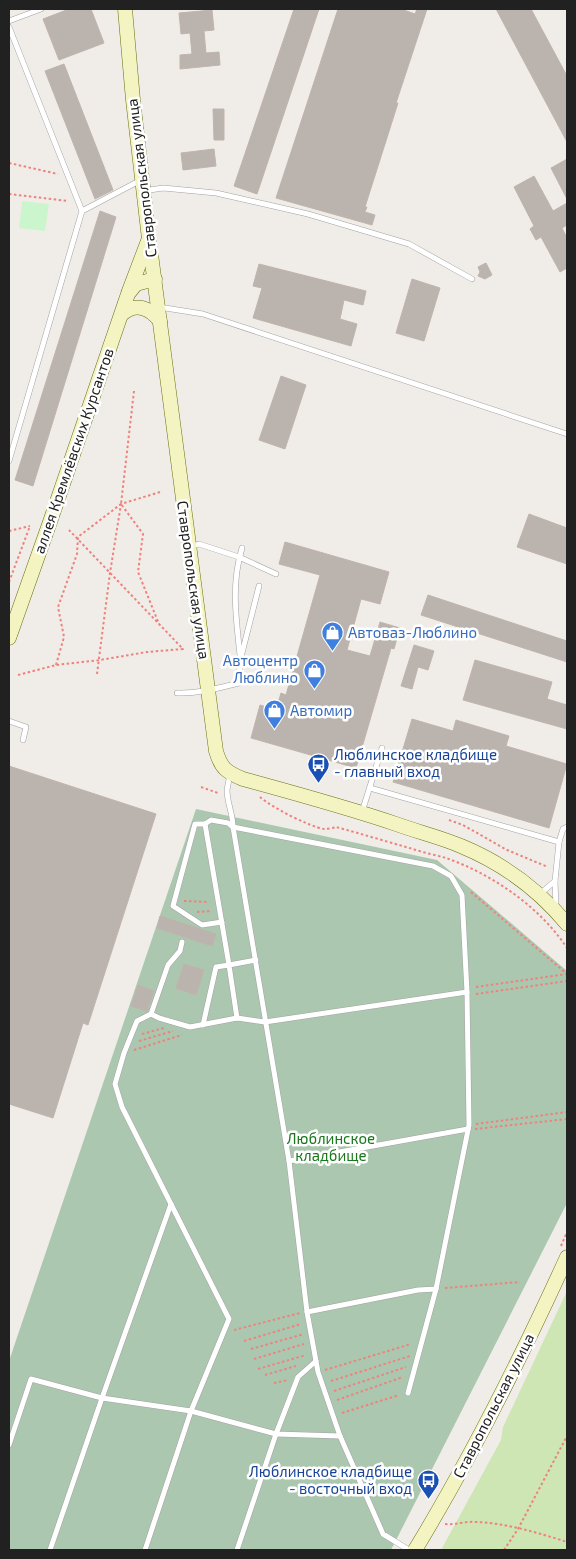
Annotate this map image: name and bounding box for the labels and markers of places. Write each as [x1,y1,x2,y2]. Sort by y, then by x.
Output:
shop icon: Автоваз-Люблино [320,621,344,652]
place label: Автоваз-Люблино [348,623,477,641]
place label: Автоцентр Люблино [223,651,298,686]
shop icon: Автоцентр Люблино [302,658,326,689]
shop icon: Автомир [262,699,286,730]
place label: Автомир [290,701,352,719]
place label: Люблинское кладбище - главный вход [334,745,497,780]
bus stop icon: Люблинское кладбище - главный вход [306,752,330,783]
place label: Люблинское кладбище - восточный вход [249,1462,412,1497]
bus stop icon: Люблинское кладбище - восточный вход [416,1469,440,1500]

